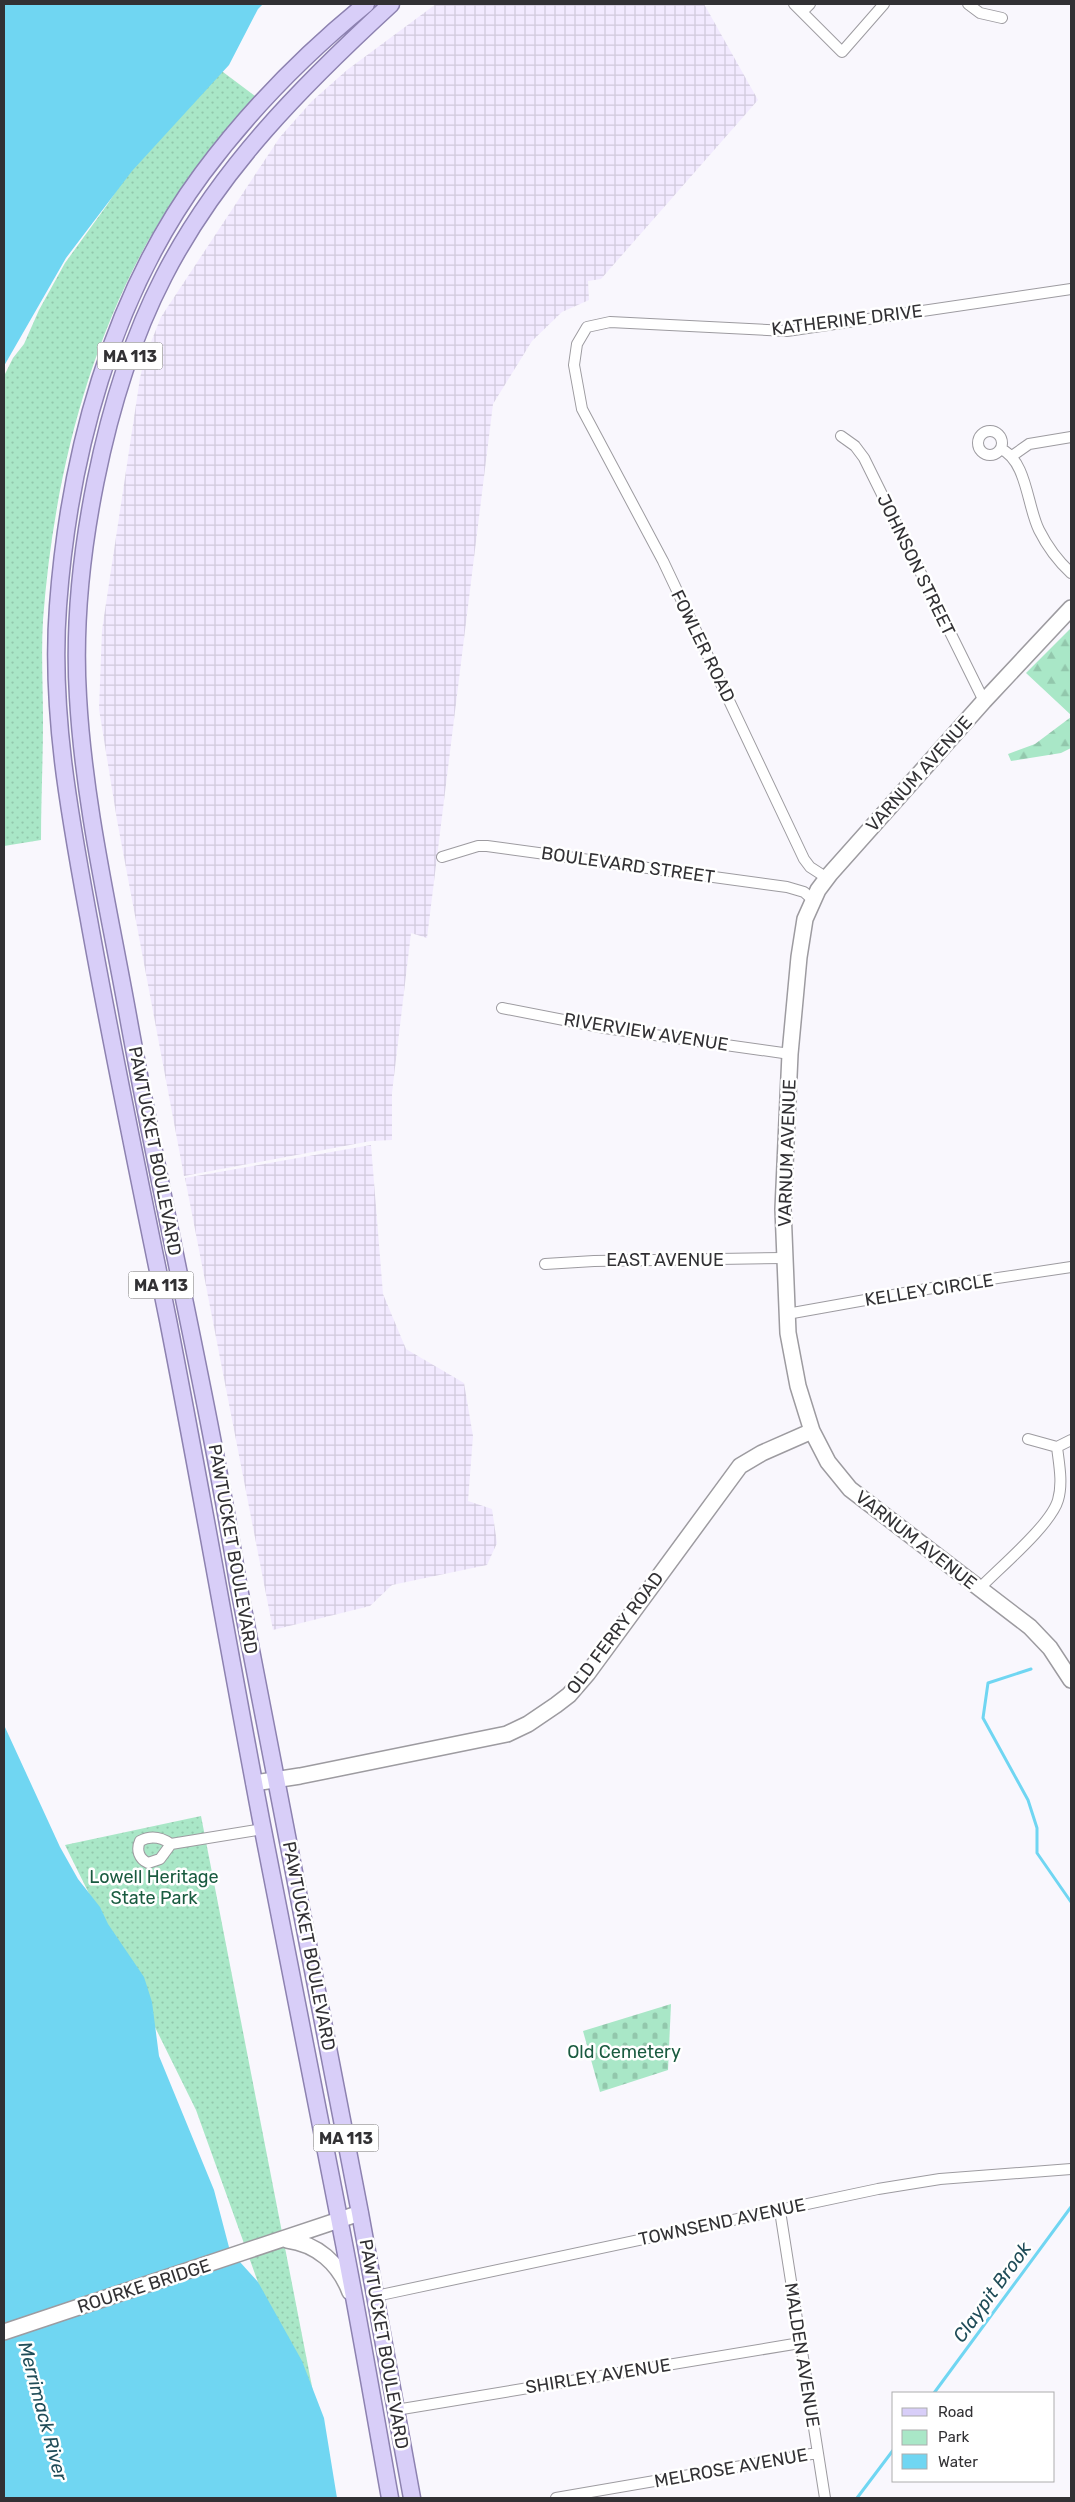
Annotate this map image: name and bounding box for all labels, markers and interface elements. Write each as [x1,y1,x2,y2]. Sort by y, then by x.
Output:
street label: KATHERINE DRIVE [770,300,924,340]
road number: MA 113 [98,342,162,370]
street label: JOHNSON STREET [872,491,960,639]
street label: FOWLER ROAD [666,586,740,706]
street label: VARNUM AVENUE [861,712,977,836]
street label: BOULEVARD STREET [540,842,716,888]
street label: RIVERVIEW AVENUE [562,1008,730,1056]
street label: PAWTUCKET BOULEVARD [124,1044,186,1258]
street label: VARNUM AVENUE [773,1079,801,1227]
street label: EAST AVENUE [606,1249,724,1271]
street label: KELLEY CIRCLE [863,1269,995,1311]
road number: MA 113 [128,1272,194,1298]
street label: PAWTUCKET BOULEVARD [204,1442,262,1656]
street label: VARNUM AVENUE [851,1486,981,1594]
street label: OLD FERRY ROAD [562,1568,668,1698]
street label: PAWTUCKET BOULEVARD [278,1839,340,2053]
park label: Lowell Heritage State Park [89,1866,219,1909]
park label: Old Cemetery [567,2041,681,2063]
road number: MA 113 [314,2124,378,2152]
street label: TOWNSEND AVENUE [637,2194,807,2250]
street label: PAWTUCKET BOULEVARD [355,2237,413,2451]
water label: Claypit Brook [948,2237,1036,2347]
street label: ROURKE BRIDGE [75,2254,213,2318]
street label: MALDEN AVENUE [780,2281,824,2429]
water label: Merrimack River [13,2339,73,2484]
street label: SHIRLEY AVENUE [524,2354,672,2398]
legend [892,2392,1055,2482]
text: Road [938,2403,974,2421]
text: Park [938,2428,969,2446]
street label: MELROSE AVENUE [653,2444,809,2492]
text: Water [938,2453,978,2471]

